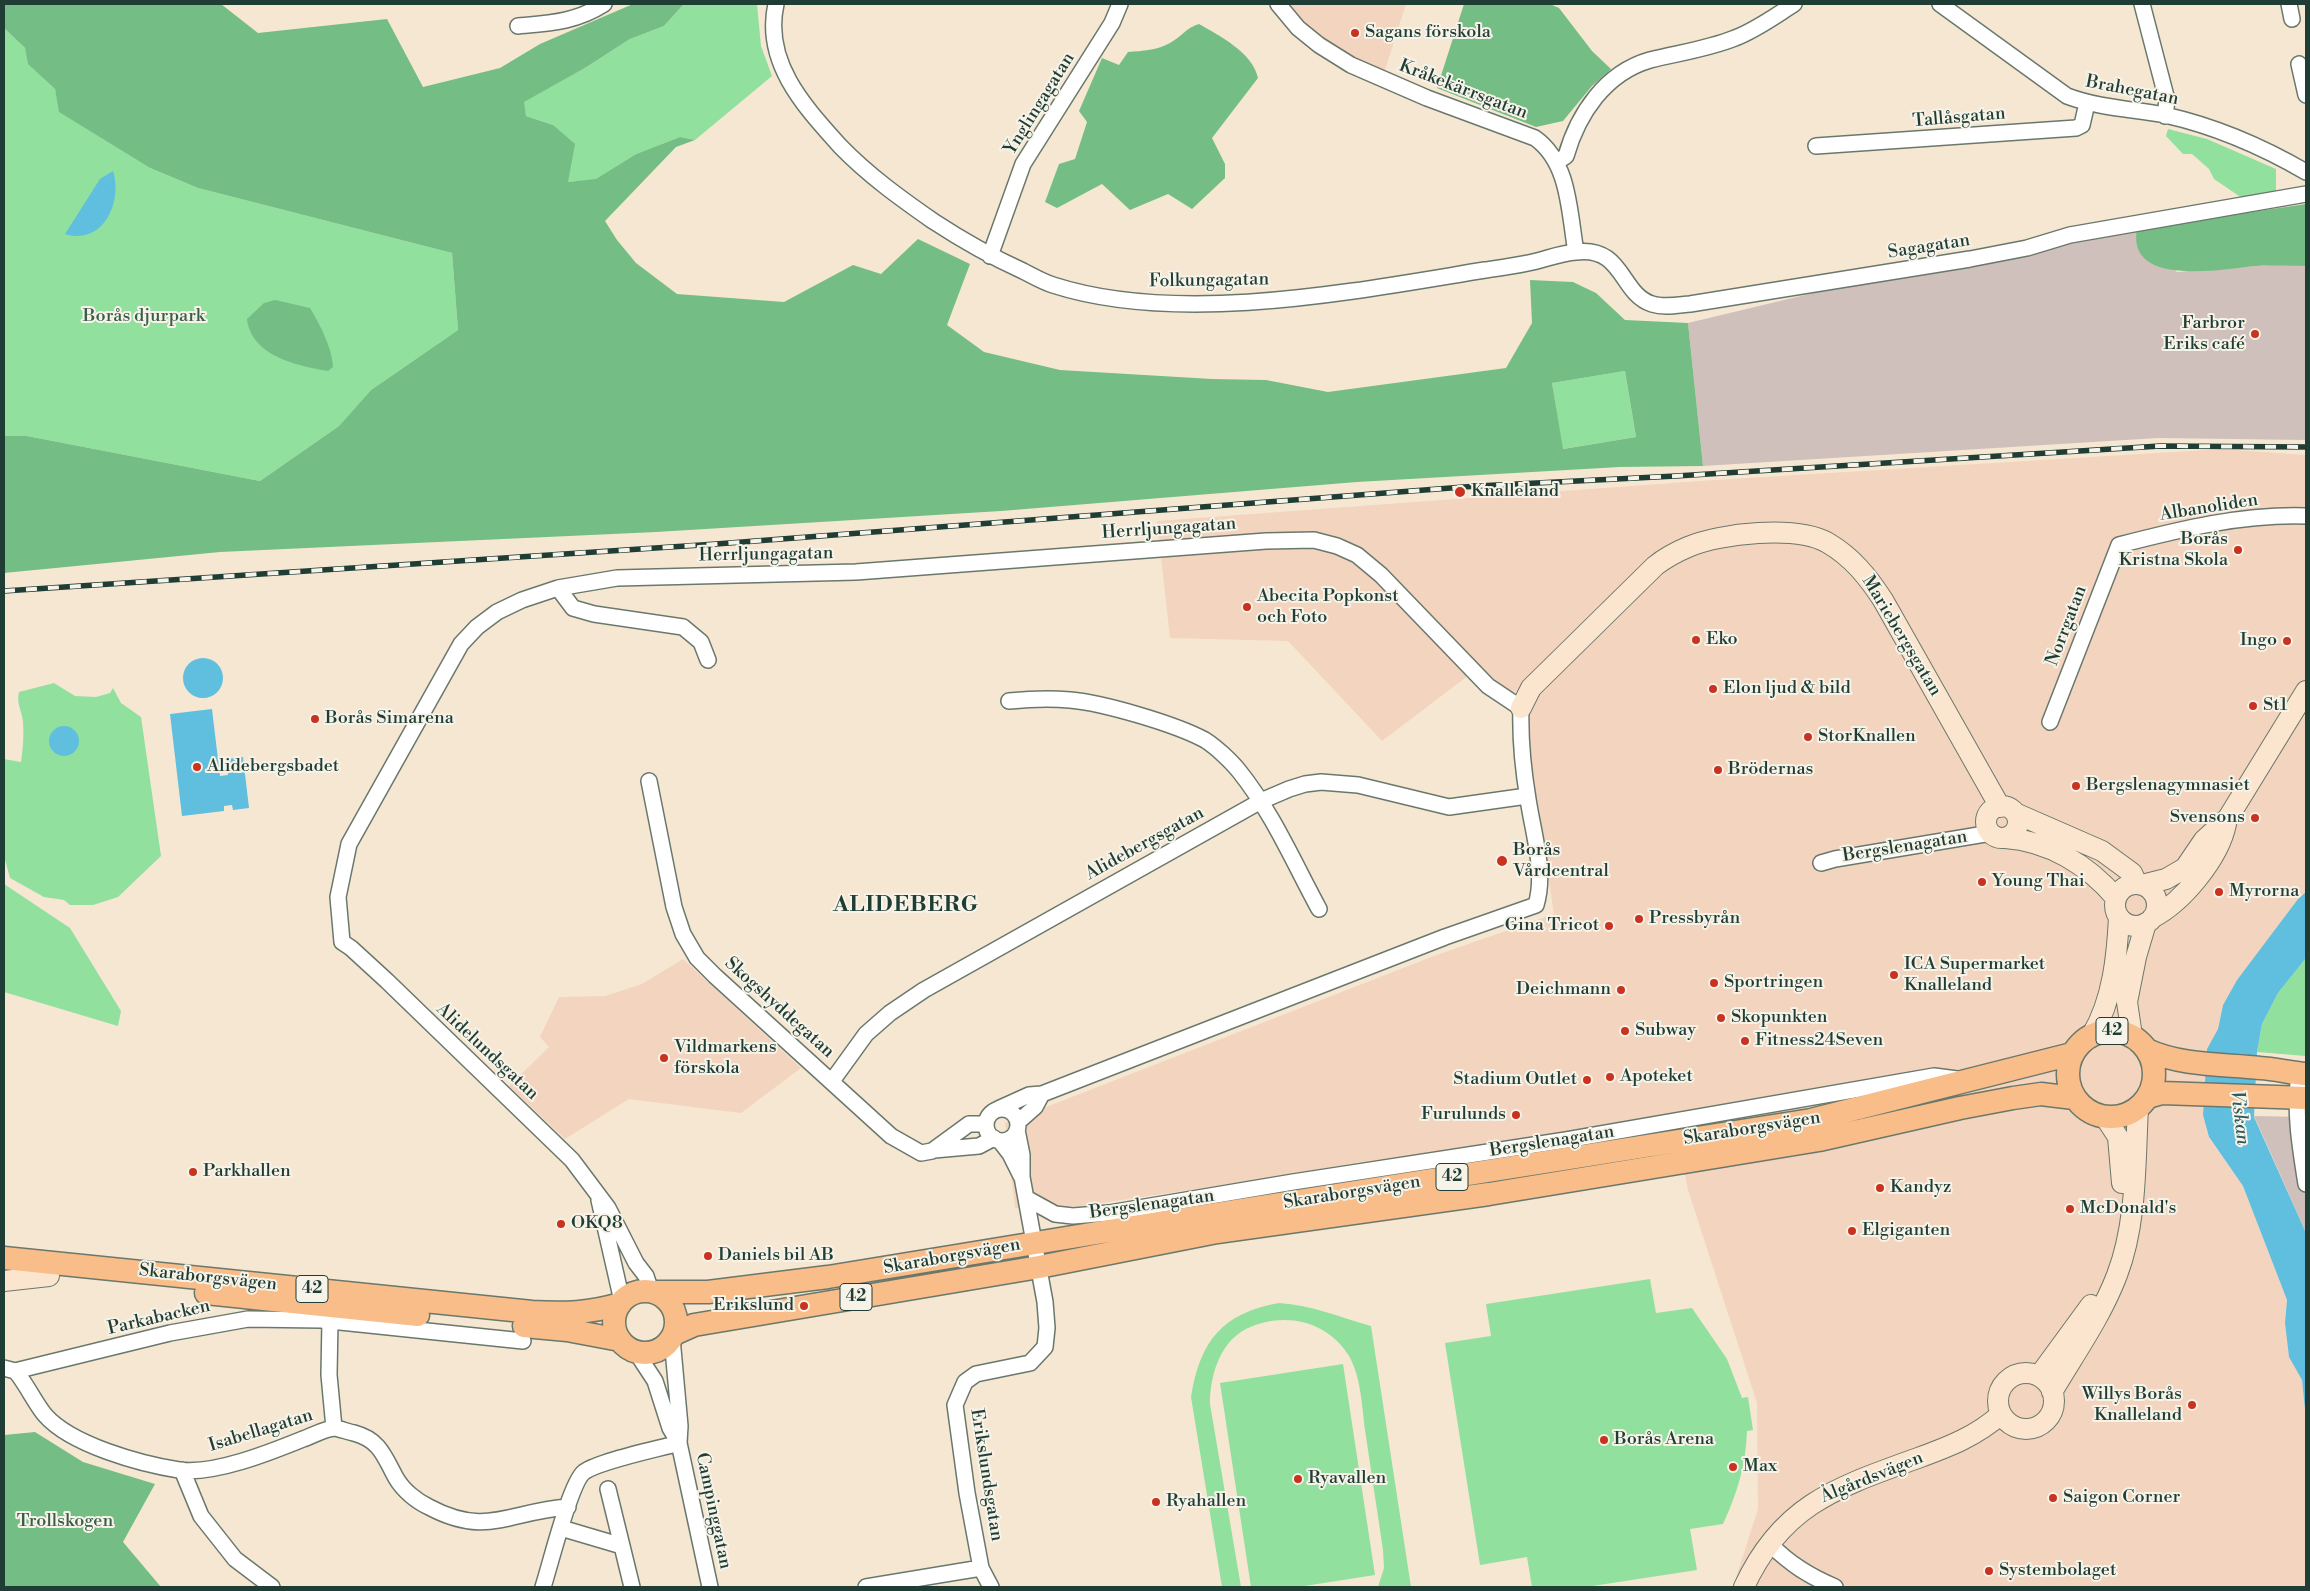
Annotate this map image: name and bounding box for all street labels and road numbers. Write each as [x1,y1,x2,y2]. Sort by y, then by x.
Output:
street label: Ynglingagatan [1000,49,1080,159]
street label: Kråkekärrsgatan [1396,56,1530,124]
street label: Brahegatan [2084,71,2180,111]
street label: Tallåsgatan [1912,103,2006,133]
street label: Sagagatan [1886,230,1972,264]
street label: Folkungagatan [1149,269,1269,293]
street label: Albanoliden [2158,490,2260,526]
street label: Herrljungagatan [1101,514,1237,544]
street label: Herrljungagatan [698,543,834,567]
street label: Mariebergsgatan [1856,572,1946,700]
street label: Norrgatan [2042,583,2092,669]
street label: Alidebergsgatan [1082,803,1208,885]
street label: Bergslenagatan [1841,826,1969,868]
street label: Skogshyddegatan [720,953,838,1063]
street label: Alidelundsgatan [431,999,543,1105]
road number: 42 [2096,1018,2128,1044]
street label: Skaraborgsvägen [1682,1107,1822,1151]
street label: Bergslenagatan [1488,1121,1616,1163]
road number: 42 [1436,1164,1468,1190]
street label: Skaraborgsvägen [1282,1171,1422,1215]
street label: Bergslenagatan [1088,1186,1216,1224]
street label: Skaraborgsvägen [882,1234,1022,1280]
street label: Skaraborgsvägen [138,1260,278,1296]
road number: 42 [296,1276,328,1302]
road number: 42 [840,1284,872,1310]
street label: Parkabacken [106,1296,212,1340]
street label: Isabellagatan [206,1405,316,1457]
street label: Erikslundsgatan [965,1407,1007,1543]
street label: Ålgårdsvägen [1817,1448,1927,1508]
street label: Campinggatan [690,1451,736,1571]

